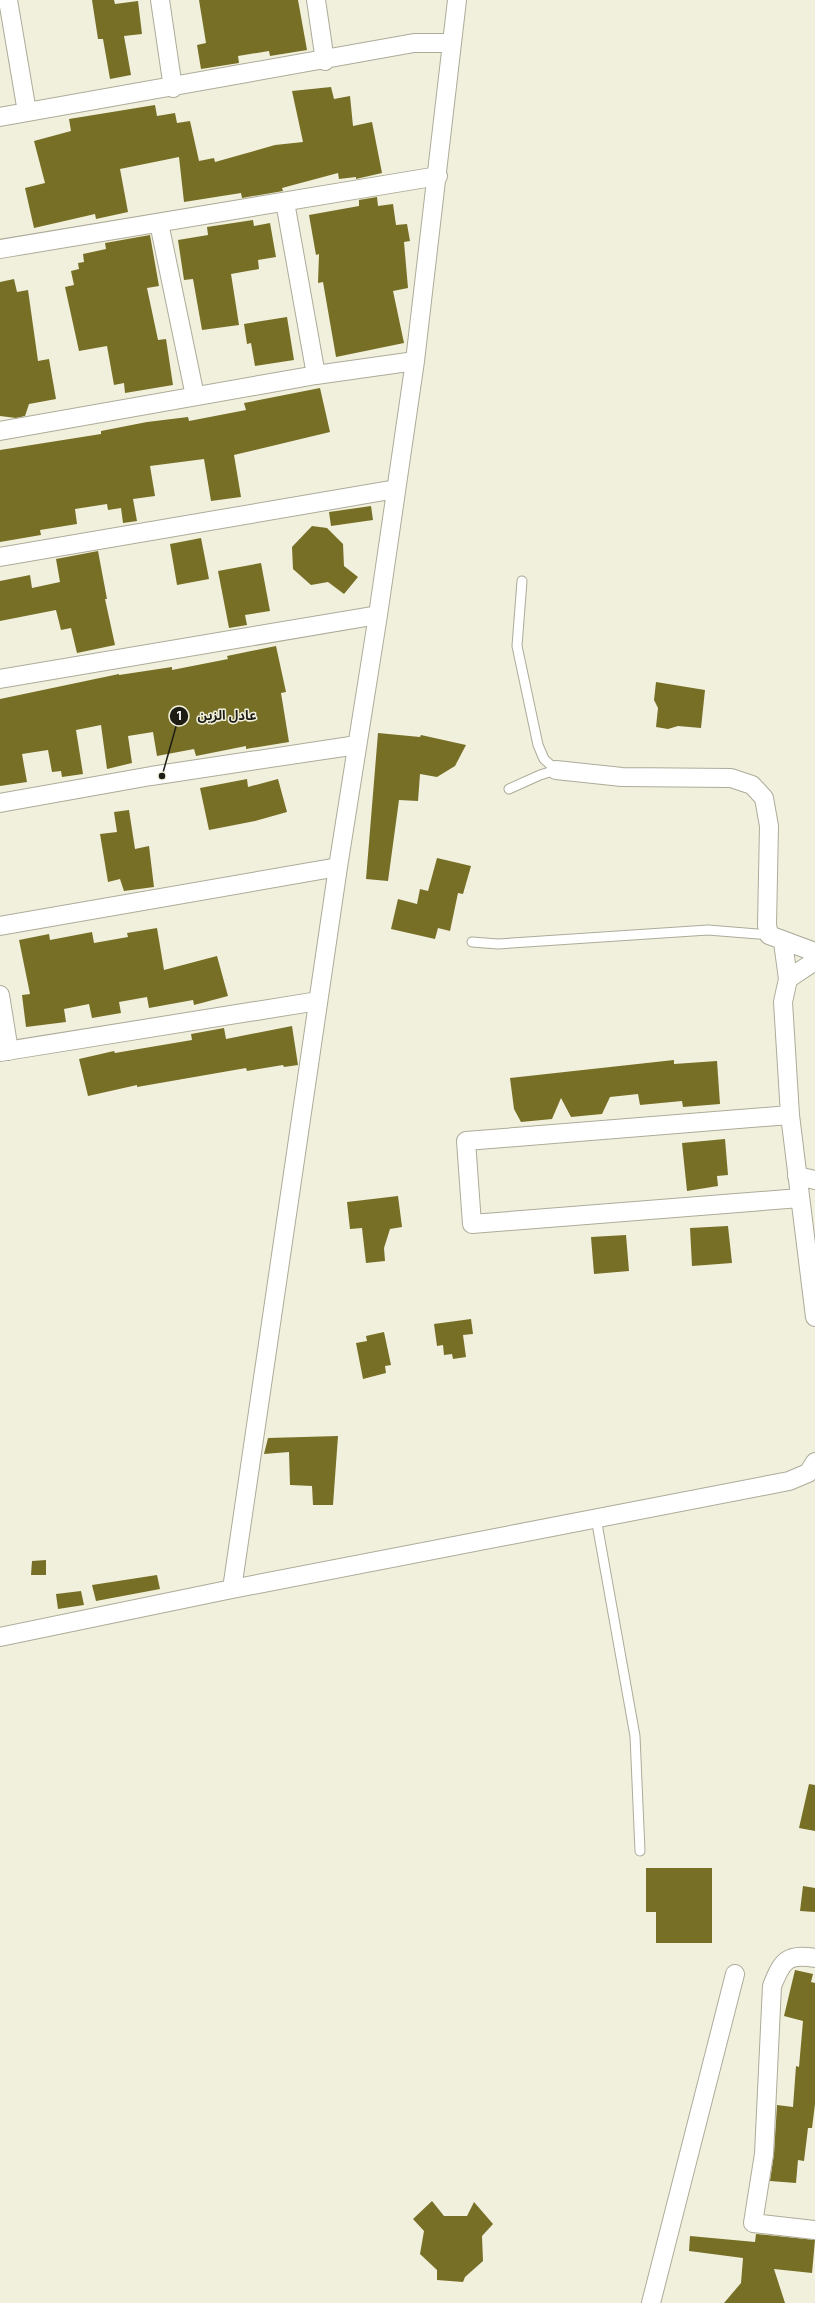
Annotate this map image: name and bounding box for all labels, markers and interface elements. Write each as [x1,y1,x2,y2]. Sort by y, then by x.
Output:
callout: عادل الزين [169,703,264,728]
text: عادل الزين [198,707,256,723]
text: 1 [176,708,182,723]

